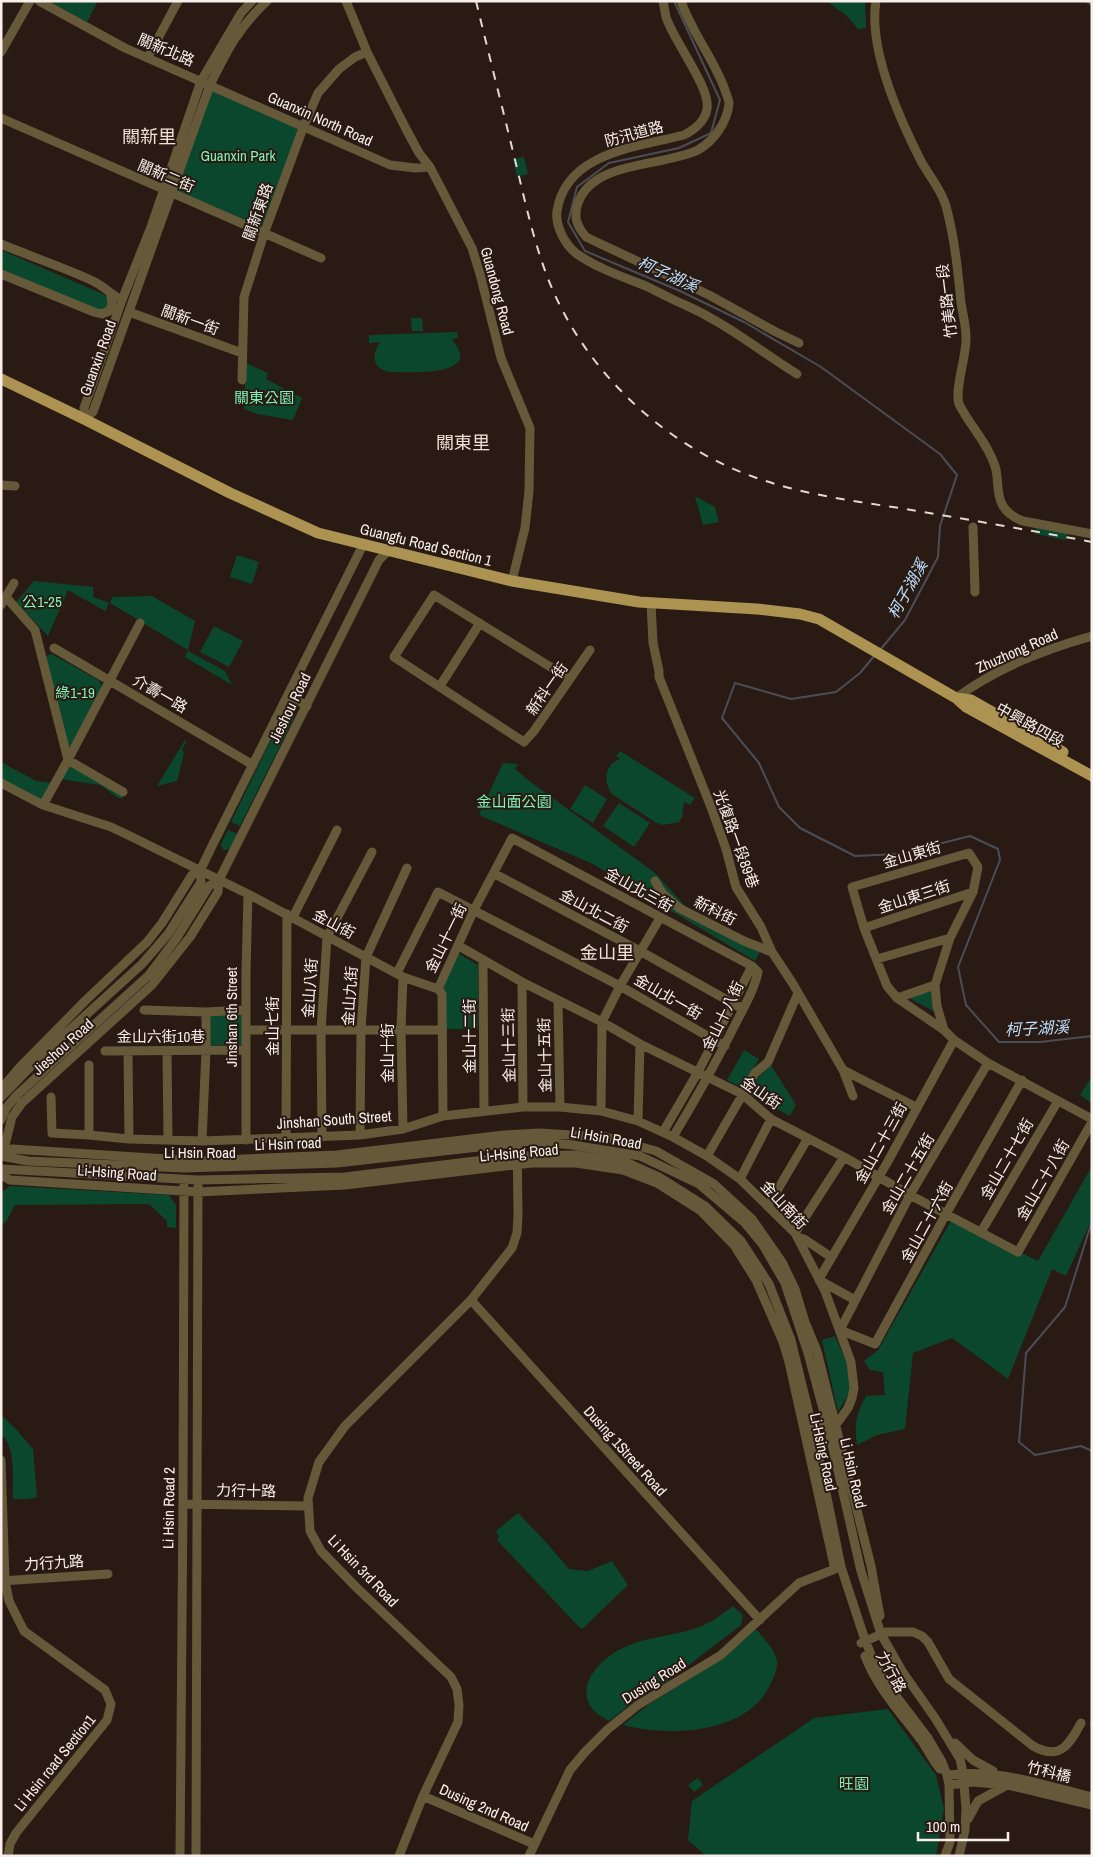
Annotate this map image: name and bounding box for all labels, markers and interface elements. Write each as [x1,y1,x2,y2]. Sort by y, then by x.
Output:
street label: 關新北路 [134,28,198,71]
street label: Guanxin North Road [264,86,376,151]
street label: 防汛道路 [602,116,666,151]
district label: 關新里 [122,124,176,149]
park label: Guanxin Park [200,145,276,166]
street label: 關新二街 [134,154,198,197]
street label: 關新東路 [237,180,278,244]
street label: Guandong Road [476,245,519,337]
water label: 柯子湖溪 [634,251,704,298]
street label: 竹美路一段 [932,263,961,340]
street label: 關新一街 [158,299,222,340]
street label: Guanxin Road [74,317,121,399]
park label: 關東公園 [234,387,294,408]
district label: 關東里 [436,430,490,455]
street label: Guangfu Road Section 1 [358,518,495,571]
water label: 柯子湖溪 [882,554,933,622]
park label: 公1-25 [22,591,62,612]
street label: Zhuzhong Road [973,623,1061,678]
street label: 新科一街 [521,658,572,719]
street label: 介壽一路 [129,669,191,718]
street label: Jieshou Road [263,669,316,746]
park label: 綠1-19 [55,682,95,703]
street label: 中興路四段 [992,697,1068,752]
street label: 光復路一段89巷 [709,787,764,891]
park label: 金山面公園 [476,791,552,812]
street label: 金山東街 [880,836,944,873]
street label: 金山北三街 [601,862,677,917]
street label: 金山東三街 [875,875,953,918]
street label: 金山北二街 [556,884,632,937]
street label: 新科街 [690,891,740,930]
street label: 金山十一街 [420,899,471,976]
street label: 金山街 [309,904,359,943]
district label: 金山里 [580,940,634,965]
street label: 金山八街 [297,957,322,1019]
street label: 金山九街 [337,965,362,1027]
street label: Jinshan 6th Street [221,967,242,1067]
street label: 金山北一街 [631,969,706,1024]
street label: 金山十八街 [697,977,748,1054]
street label: 金山七街 [262,996,283,1056]
street label: 金山十二街 [459,998,480,1074]
street label: 金山十三街 [497,1007,520,1083]
street label: Jieshou Road [27,1013,98,1080]
water label: 柯子湖溪 [1004,1015,1072,1041]
street label: 金山十五街 [533,1017,556,1093]
street label: 金山十街 [377,1023,398,1083]
street label: 金山六街10巷 [117,1026,205,1047]
street label: 金山街 [737,1071,786,1114]
street label: 金山二十三街 [850,1098,912,1187]
street label: Jinshan South Street [276,1105,393,1134]
street label: 金山二十七街 [975,1115,1038,1203]
street label: Li Hsin Road [569,1121,643,1154]
street label: 金山二十五街 [876,1130,939,1218]
street label: Li Hsin road [254,1132,322,1155]
street label: 金山二十八街 [1011,1136,1074,1224]
street label: Li-Hsing Road [479,1139,559,1166]
street label: Li Hsin Road [164,1142,236,1163]
street label: Li-Hsing Road [77,1159,157,1186]
street label: 金山南街 [756,1176,813,1234]
street label: 金山二十六街 [896,1177,958,1266]
street label: Dusing 1Street Road [579,1401,672,1500]
street label: Li-Hsing Road [805,1411,842,1493]
street label: Li Hsin Road [835,1436,872,1510]
street label: Li Hsin Road 2 [157,1467,180,1549]
street label: 力行十路 [216,1479,276,1502]
street label: Li Hsin 3rd Road [324,1530,403,1611]
street label: 力行九路 [23,1550,85,1575]
street label: 力行路 [871,1647,912,1697]
street label: Dusing Road [618,1653,690,1709]
street label: Li Hsin road Section1 [9,1710,100,1816]
street label: 竹科橋 [1025,1756,1074,1787]
park label: 旺園 [839,1773,869,1794]
street label: Dusing 2nd Road [436,1778,532,1837]
scale bar [918,1810,1008,1842]
text: 100 m [926,1816,960,1837]

